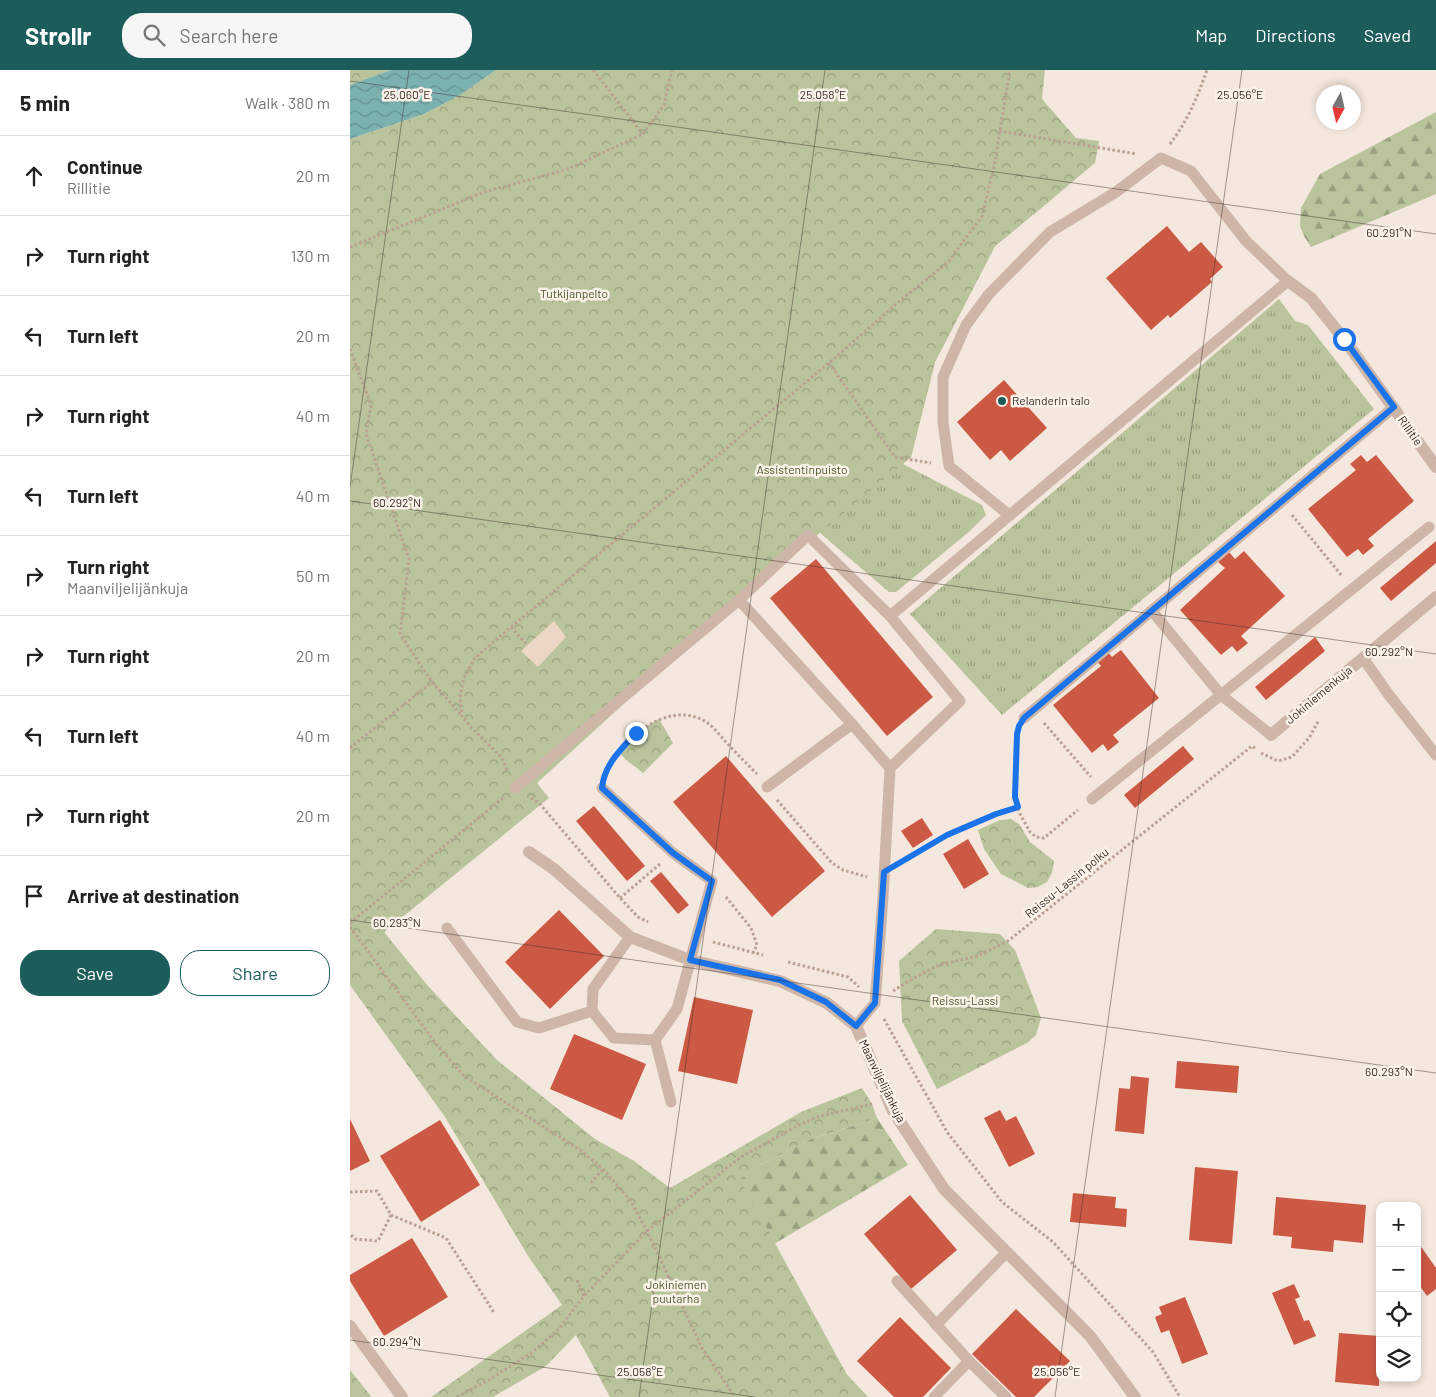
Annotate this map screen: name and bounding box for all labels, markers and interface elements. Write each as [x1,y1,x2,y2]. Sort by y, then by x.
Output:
search box [122,13,472,58]
text: Strollr [25,21,92,50]
icon: search [140,21,168,49]
text: Search here [180,24,278,47]
text: Map [1195,24,1227,46]
text: Directions [1255,24,1336,46]
text: Saved [1364,24,1411,46]
north arrow [1316,85,1361,130]
text: 25.060°E [383,87,431,101]
text: 25.058°E [800,87,846,101]
text: 25.056°E [1217,87,1263,101]
text: 5 min [20,90,70,115]
text: Walk · 380 m [245,93,330,112]
text: Continue [67,155,143,178]
icon: ahead [20,162,48,190]
text: 20 m [296,166,330,185]
text: Rillitie [67,178,111,197]
text: 60.291°N [1366,225,1412,239]
icon: right [20,242,48,270]
text: Turn right [67,244,149,267]
text: 130 m [291,246,330,265]
park label: Tutkijanpelto [540,286,608,300]
icon: left [20,322,48,350]
text: Turn left [67,324,138,347]
text: 20 m [296,326,330,345]
route start [1333,328,1356,351]
place label: Relanderin talo [1012,393,1090,407]
marker: Relanderin talo [996,395,1008,407]
icon: right [20,402,48,430]
text: Turn right [67,404,149,427]
text: 40 m [296,406,330,425]
street label: Rillitie [1396,413,1426,448]
park label: Assistentinpuisto [756,462,848,476]
icon: left [20,482,48,510]
text: Turn left [67,484,138,507]
text: 40 m [296,486,330,505]
text: 60.292°N [373,495,421,509]
text: Turn right [67,555,149,578]
icon: right [20,562,48,590]
text: 50 m [296,566,330,585]
text: Maanviljelijänkuja [67,578,188,597]
icon: right [20,642,48,670]
text: Turn right [67,644,149,667]
text: 60.292°N [1365,644,1413,658]
text: 20 m [296,646,330,665]
street label: Jokiniemenkuja [1282,662,1355,726]
icon: left [20,722,48,750]
route end [625,722,648,745]
text: Turn left [67,724,138,747]
text: 40 m [296,726,330,745]
icon: right [20,802,48,830]
text: Turn right [67,804,149,827]
text: 20 m [296,806,330,825]
street label: Reissu-Lassin polku [1022,844,1111,920]
icon: arrive [20,882,48,910]
text: Arrive at destination [67,884,239,907]
text: 60.293°N [373,915,421,929]
button: Save [20,950,170,996]
button: Share [180,950,330,996]
park label: Reissu-Lassi [932,993,998,1007]
street label: Maanviljelijänkuja [857,1037,909,1124]
text: 60.293°N [1365,1064,1413,1078]
map controls [1376,1202,1421,1382]
button: + [1376,1202,1421,1247]
button: − [1376,1247,1421,1292]
park label: Jokiniemen puutarha [645,1277,707,1305]
button: locate [1376,1292,1421,1337]
text: 60.294°N [373,1334,421,1348]
button: layers [1376,1337,1421,1382]
text: 25.058°E [617,1364,663,1378]
text: 25.056°E [1034,1364,1080,1378]

